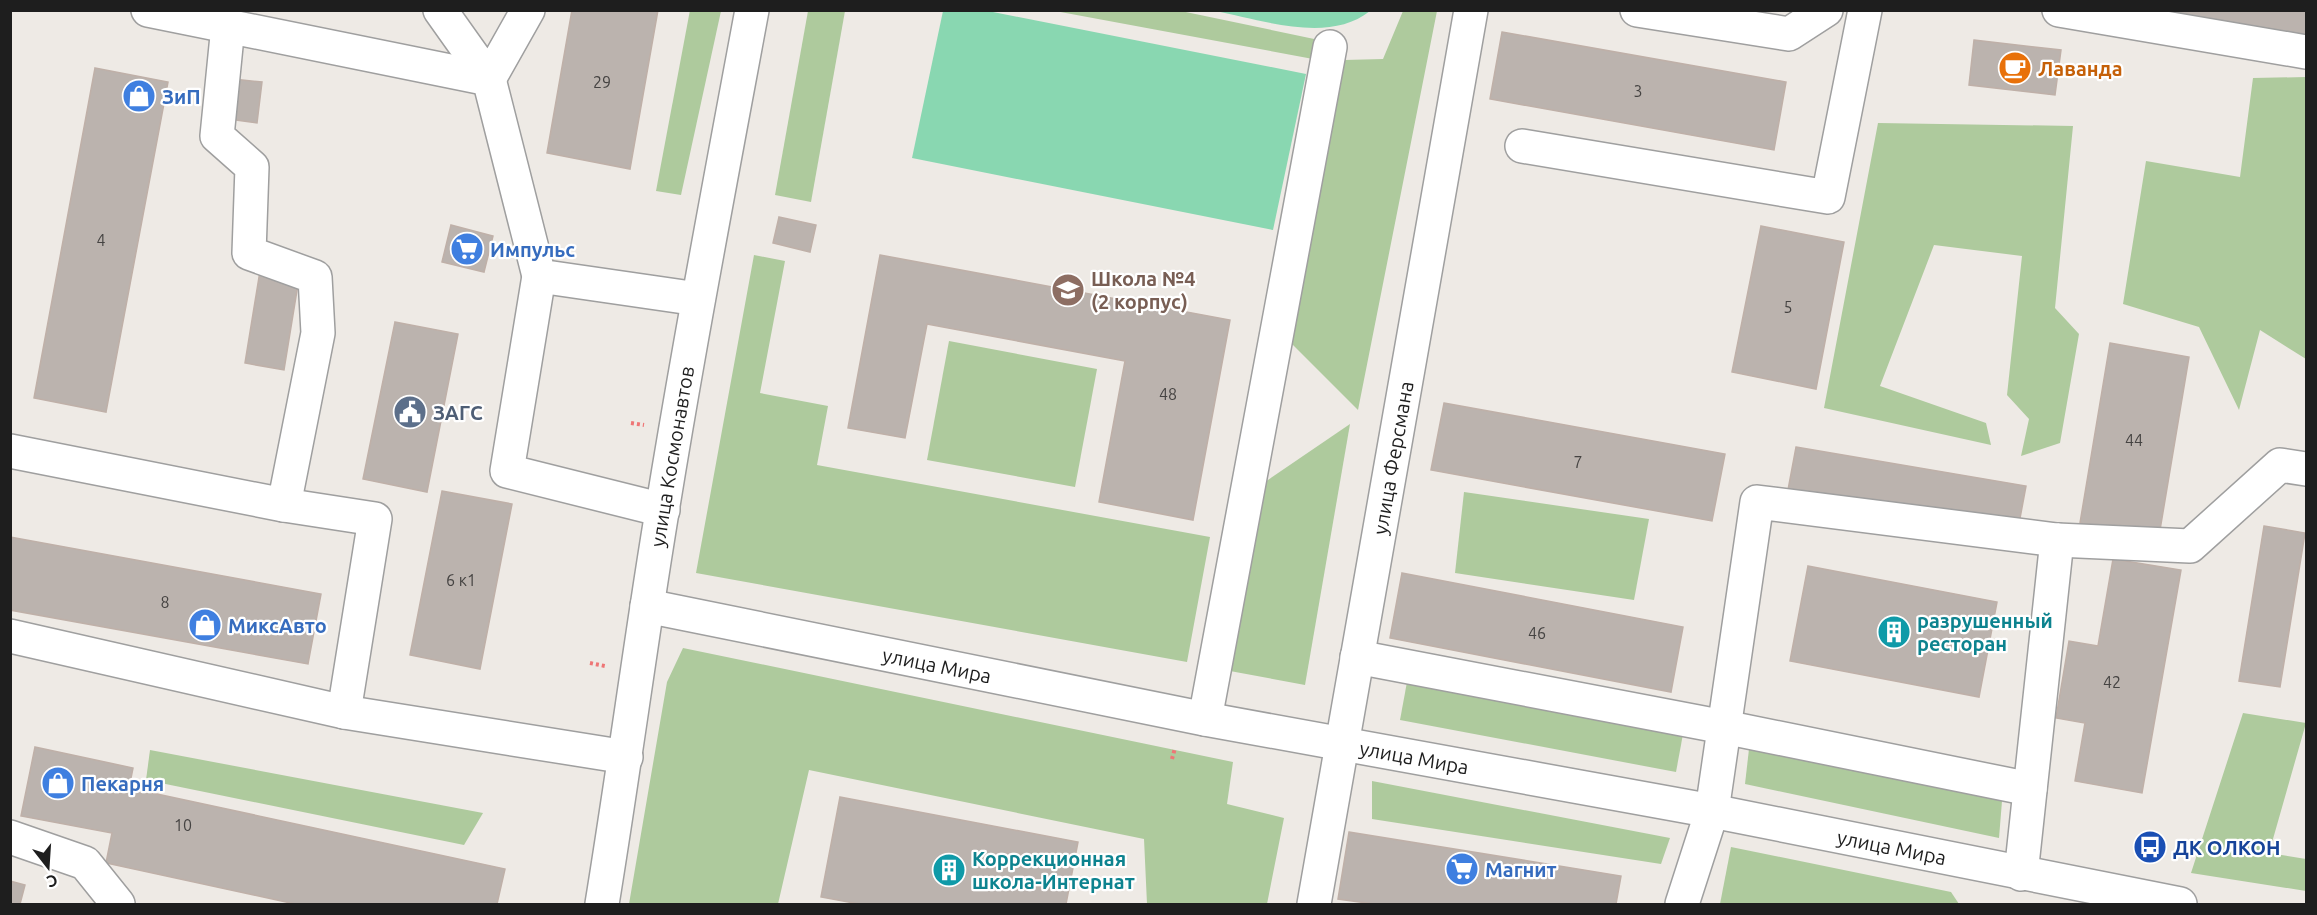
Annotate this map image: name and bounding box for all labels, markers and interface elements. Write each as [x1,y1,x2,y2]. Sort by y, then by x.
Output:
cafe icon: Лаванда [1997,50,2033,86]
place label: Лаванда [2038,57,2123,80]
house number: 29 [593,73,611,91]
shop icon: ЗиП [121,78,157,114]
house number: 3 [1633,82,1643,100]
place label: ЗиП [162,85,201,108]
house number: 4 [96,231,106,249]
supermarket icon: Импульс [449,231,485,267]
place label: Импульс [490,238,575,261]
place label: Школа №4 (2 корпус) [1091,267,1195,313]
school or university icon: Школа №4 (2 корпус) [1050,272,1086,308]
house number: 5 [1783,298,1793,316]
street label: улица Космонавтов [645,364,698,549]
street label: улица Ферсмана [1368,379,1417,536]
house number: 48 [1159,385,1177,403]
public building icon: ЗАГС [392,394,428,430]
place label: ЗАГС [433,401,483,424]
house number: 44 [2125,431,2143,449]
house number: 7 [1573,453,1583,471]
house number: 6 к1 [446,571,476,589]
house number: 8 [160,593,170,611]
shop icon: МиксАвто [187,607,223,643]
place label: разрушенный ресторан [1917,609,2053,655]
place label: МиксАвто [228,614,327,637]
building icon: разрушенный ресторан [1876,614,1912,650]
house number: 46 [1528,624,1546,642]
street label: улица Мира [881,643,994,687]
house number: 42 [2103,673,2121,691]
street label: улица Мира [1358,736,1471,778]
shop icon: Пекарня [40,765,76,801]
place label: Пекарня [81,772,164,795]
house number: 10 [174,816,192,834]
street label: улица Мира [1835,825,1948,869]
bus stop icon: ДК ОЛКОН [2132,829,2168,865]
place label: ДК ОЛКОН [2173,836,2281,859]
north arrow [18,837,78,897]
place label: Коррекционная школа-Интернат [972,847,1135,893]
supermarket icon: Магнит [1444,851,1480,887]
building icon: Коррекционная школа-Интернат [931,852,967,888]
place label: Магнит [1485,858,1557,881]
text: С [45,871,60,891]

